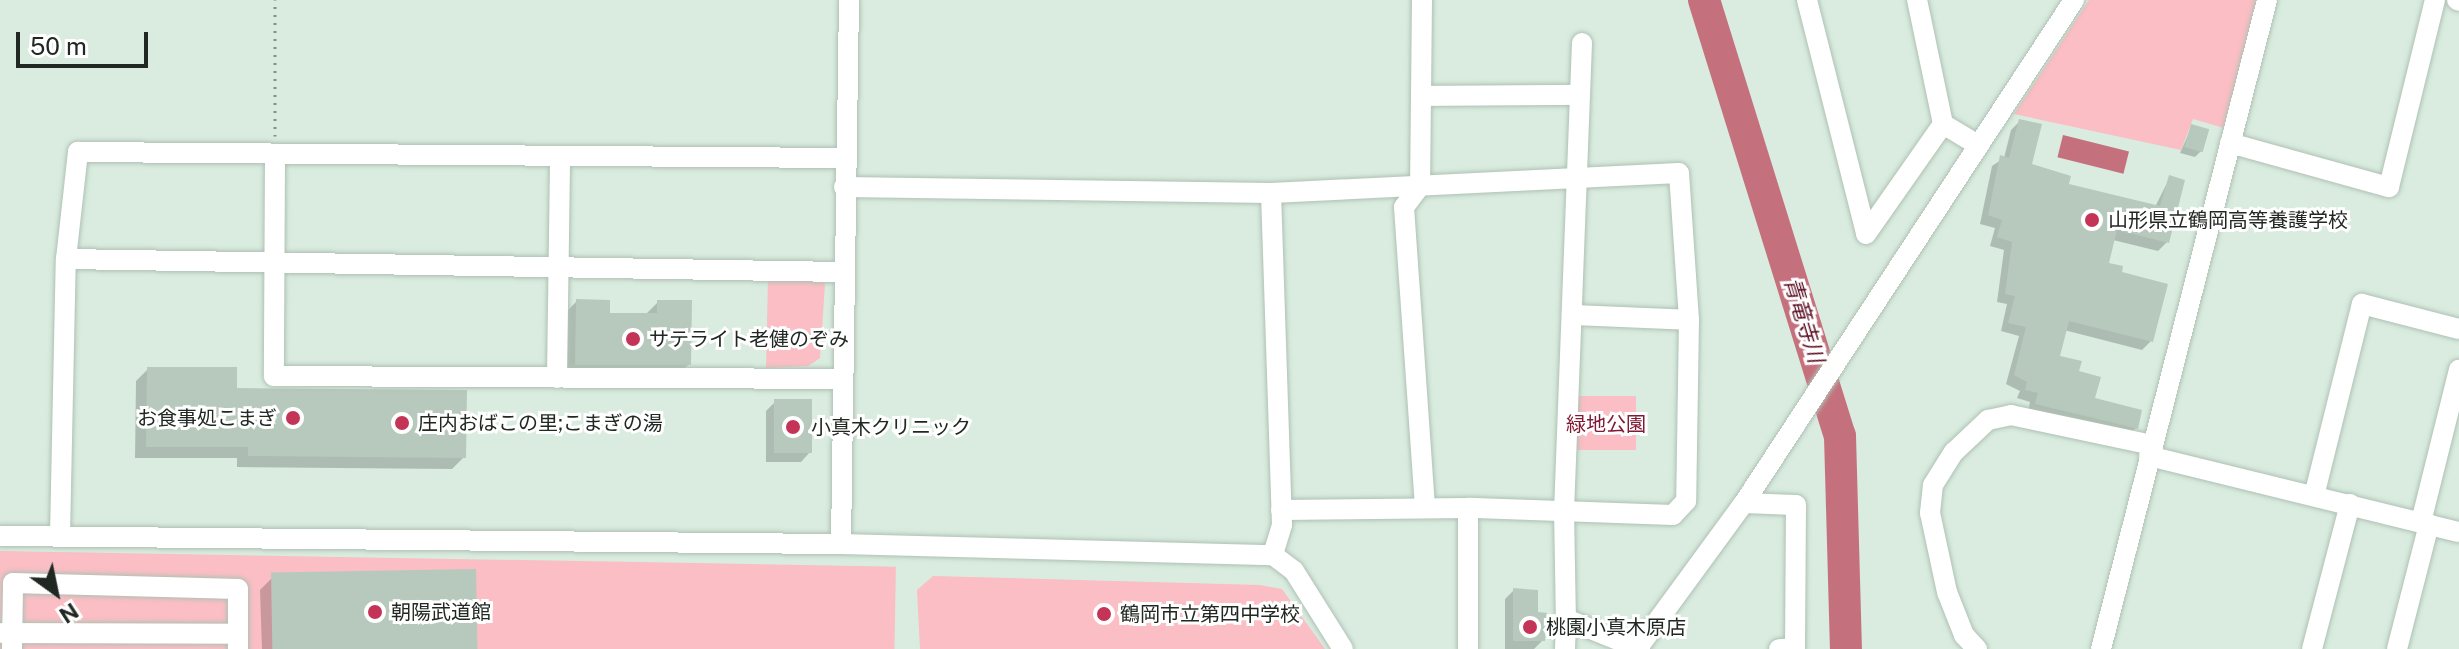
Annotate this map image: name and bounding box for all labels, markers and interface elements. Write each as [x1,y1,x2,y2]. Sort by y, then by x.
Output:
scale bar [20,16,152,66]
text: 50 m [30,32,87,60]
place label: 山形県立鶴岡高等養護学校 [2108,208,2348,232]
marker: 山形県立鶴岡高等養護学校 [2083,211,2101,229]
water label: 青竜寺川 [1779,274,1829,366]
place label: サテライト老健のぞみ [649,327,849,351]
marker: サテライト老健のぞみ [624,330,642,348]
place label: お食事処こまぎ [137,406,277,430]
marker: お食事処こまぎ [284,409,302,427]
place label: 庄内おばこの里;こまぎの湯 [418,411,663,435]
park label: 緑地公園 [1566,412,1646,436]
marker: 庄内おばこの里;こまぎの湯 [393,414,411,432]
place label: 小真木クリニック [811,415,971,439]
marker: 小真木クリニック [782,416,804,438]
north arrow [16,553,96,633]
text: N [55,598,83,629]
place label: 朝陽武道館 [391,600,491,624]
place label: 鶴岡市立第四中学校 [1120,602,1300,626]
marker: 朝陽武道館 [366,603,384,621]
marker: 鶴岡市立第四中学校 [1095,605,1113,623]
place label: 桃園小真木原店 [1546,615,1686,639]
marker: 桃園小真木原店 [1521,618,1539,636]

